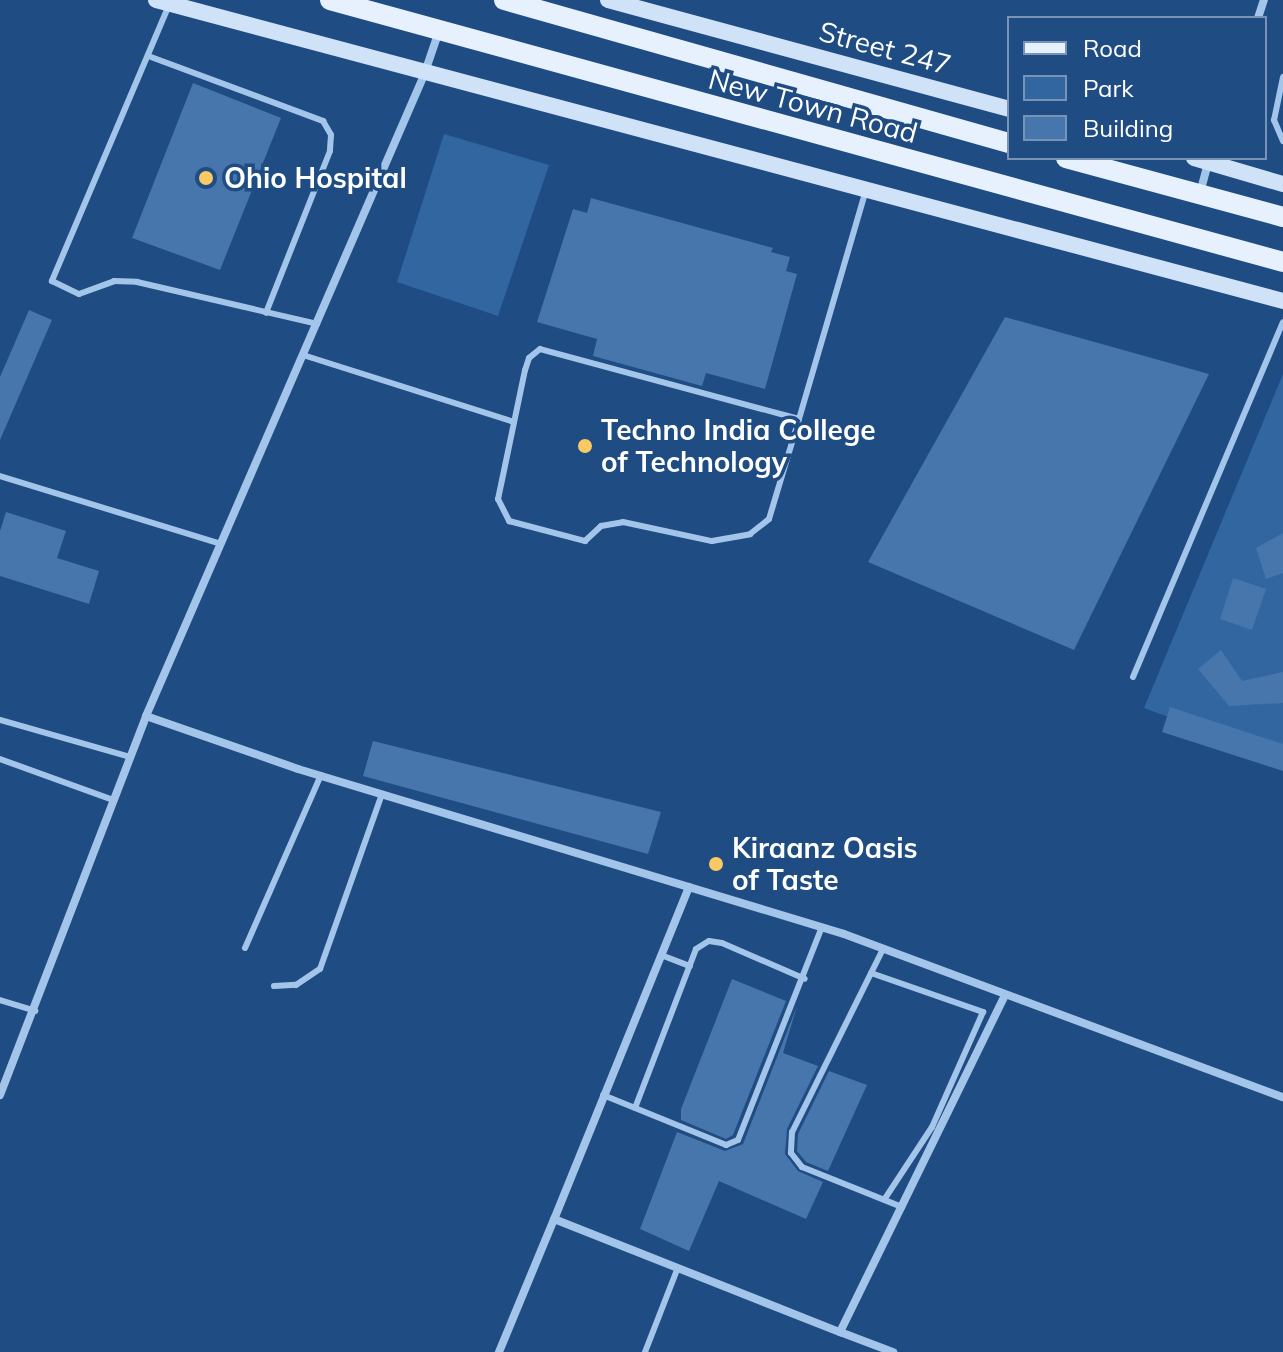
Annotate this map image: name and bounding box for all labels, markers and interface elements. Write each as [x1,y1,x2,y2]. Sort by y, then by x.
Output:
street label: Street 247 [815,14,955,82]
legend [1007,16,1267,160]
text: Road [1083,33,1142,63]
street label: New Town Road [705,62,921,150]
text: Park [1083,73,1134,103]
text: Building [1083,113,1173,143]
place label: Ohio Hospital [224,161,407,195]
marker: Ohio Hospital [195,167,217,189]
place label: Techno India College of Technology [601,413,876,479]
marker: Techno India College of Technology [576,437,594,455]
place label: Kiraanz Oasis of Taste [732,831,918,897]
marker: Kiraanz Oasis of Taste [707,855,725,873]

